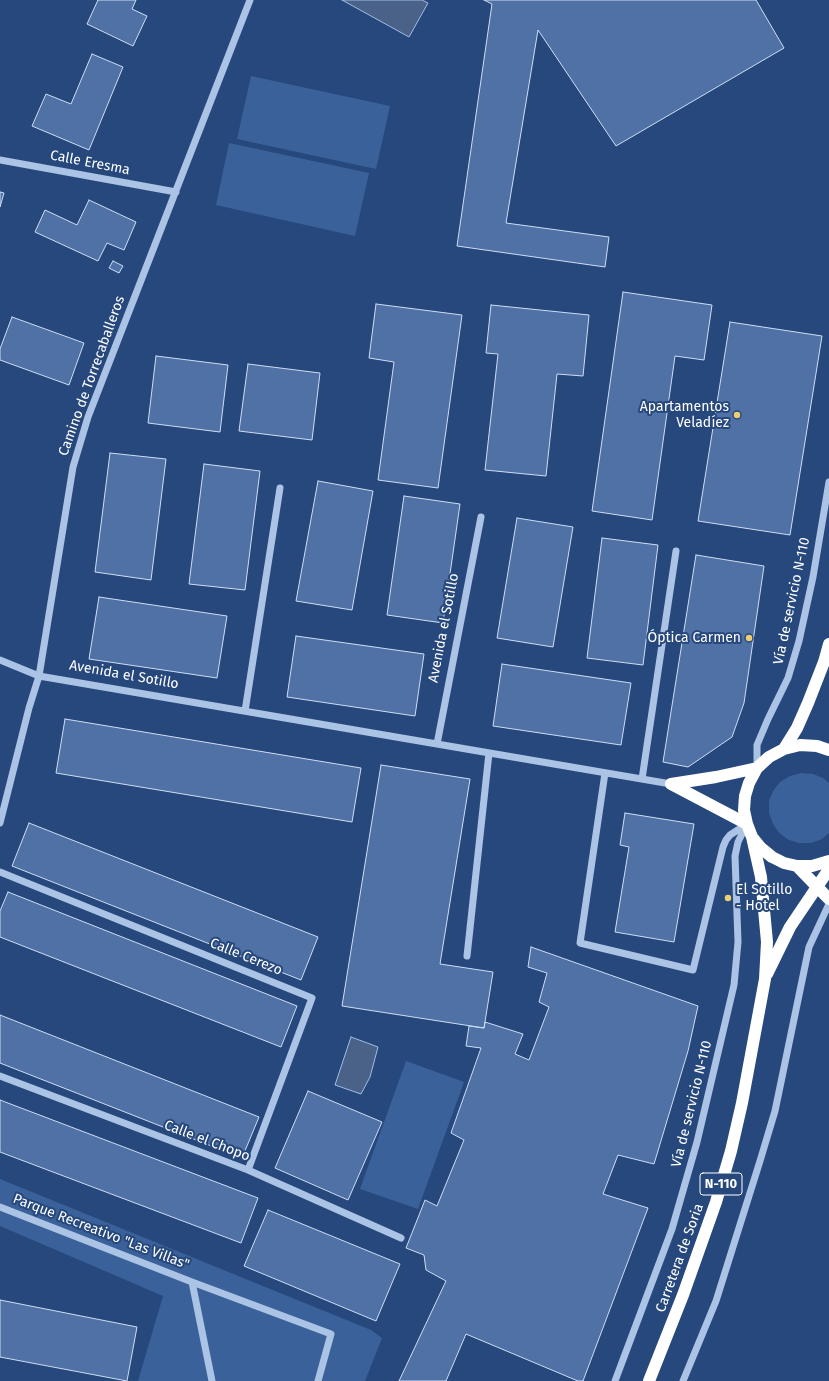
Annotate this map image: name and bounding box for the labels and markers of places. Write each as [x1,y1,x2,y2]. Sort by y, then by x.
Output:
place label: Apartamentos Veladíez [640,399,729,432]
marker: Apartamentos Veladíez [732,410,742,420]
place label: Óptica Carmen [648,630,741,646]
marker: Óptica Carmen [744,633,754,643]
place label: El Sotillo - Hotel [736,882,792,914]
marker: El Sotillo - Hotel [723,893,733,903]

